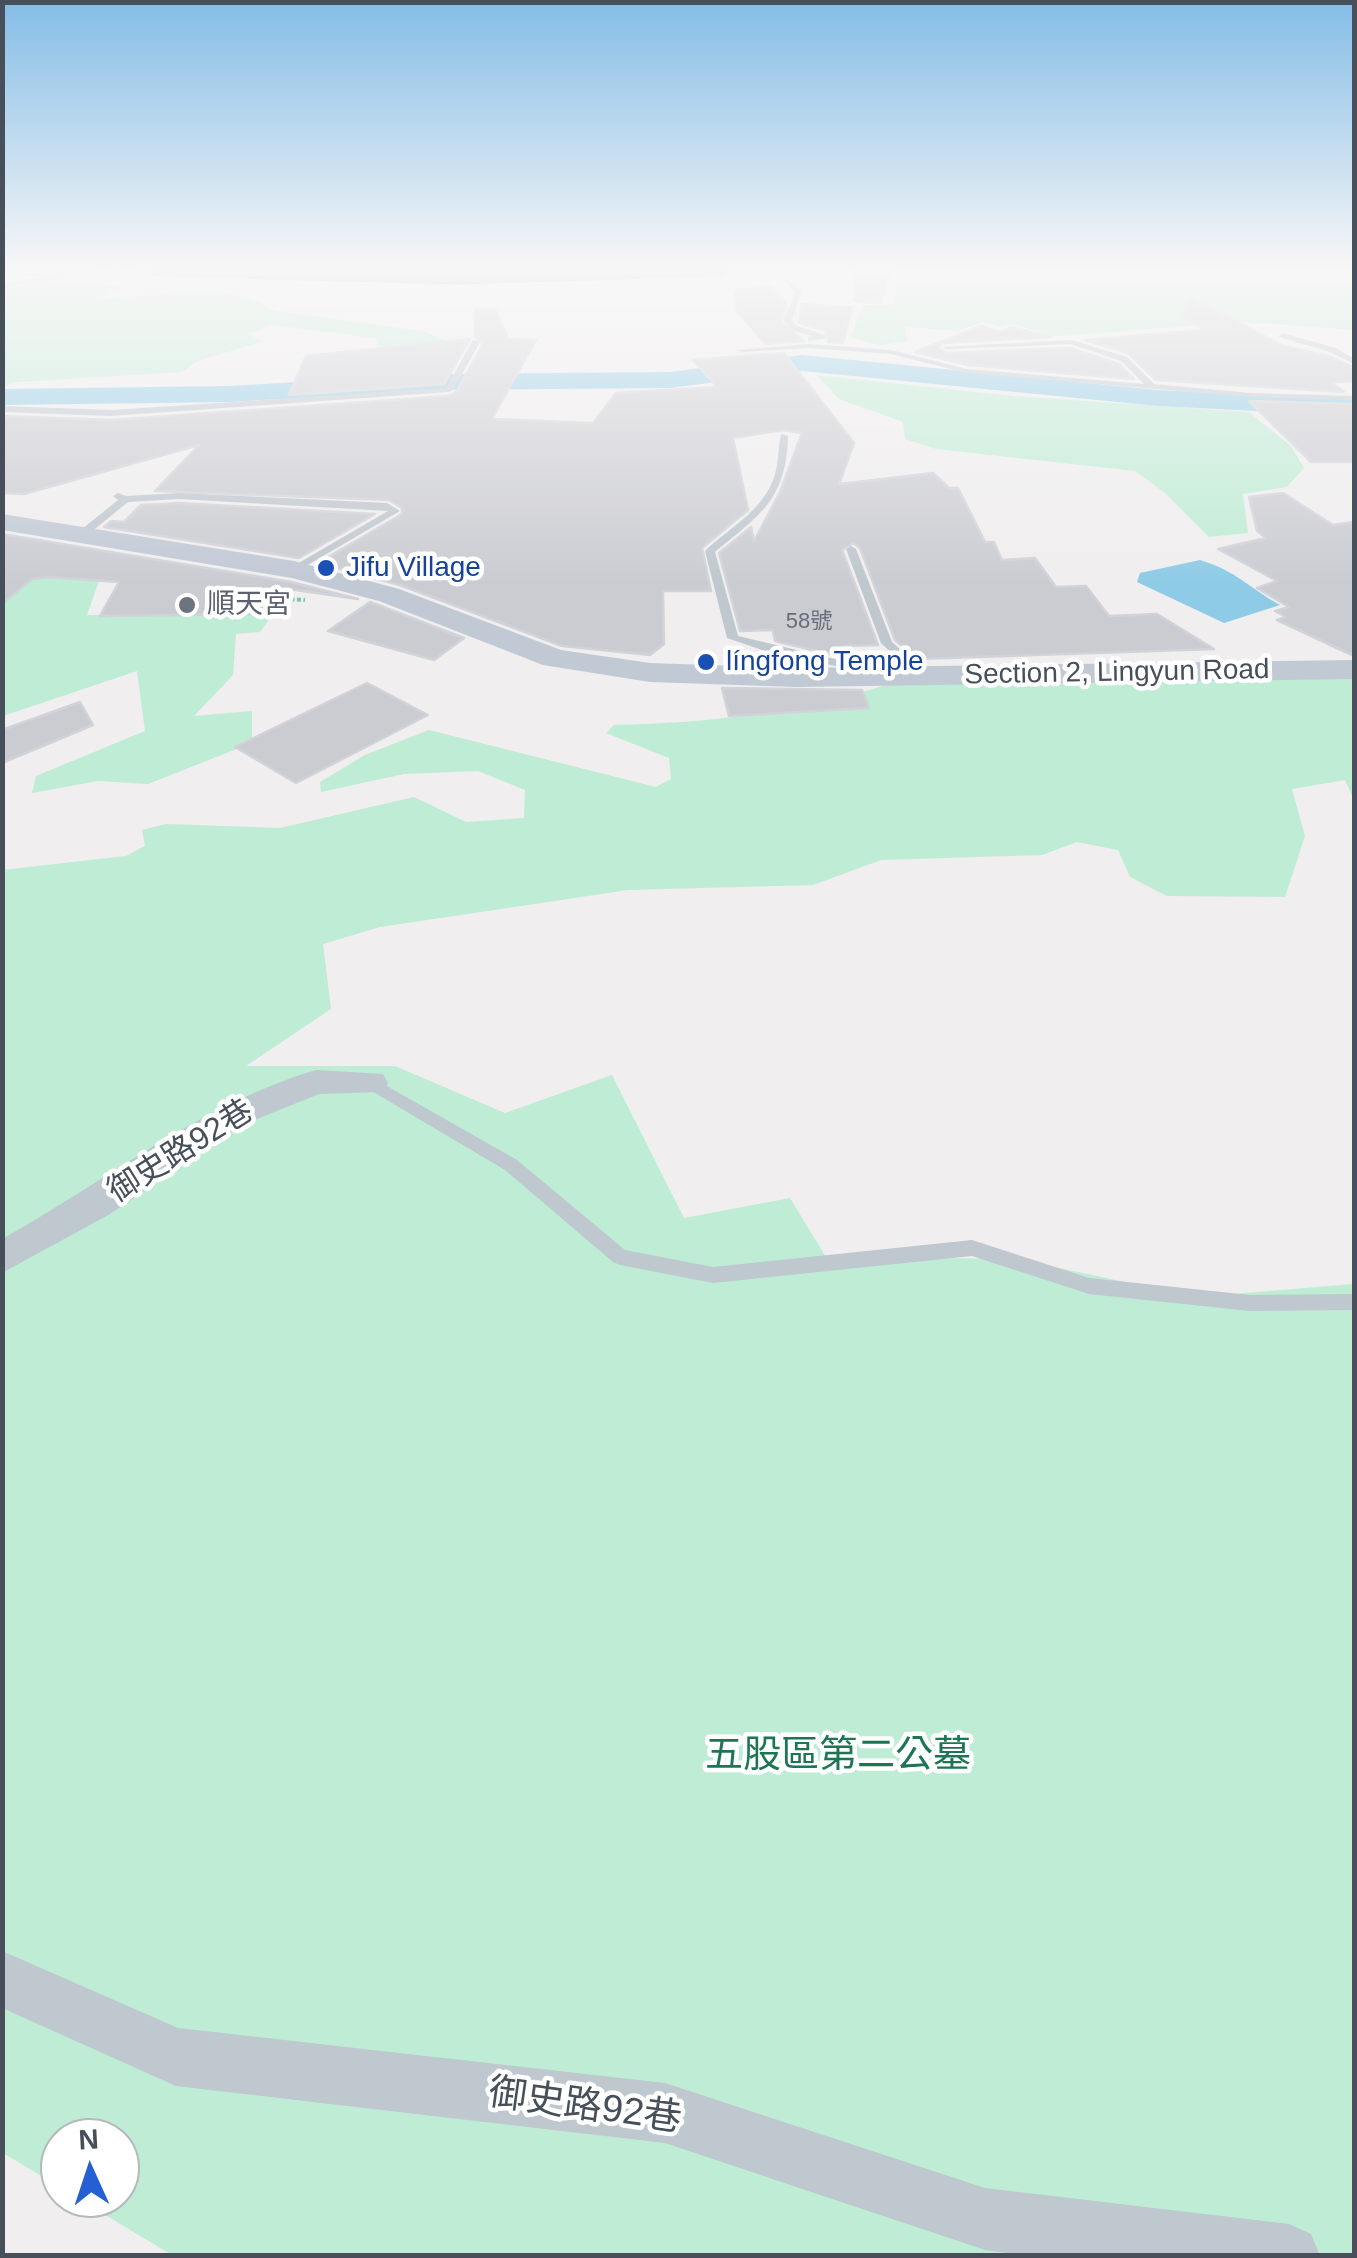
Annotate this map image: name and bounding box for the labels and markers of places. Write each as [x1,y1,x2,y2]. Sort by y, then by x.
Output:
place label: Jifu Village [346,551,481,585]
marker: Jifu Village [315,557,337,579]
place label: 順天宮 [207,588,291,622]
marker: 順天宮 [176,594,198,616]
place label: língfong Temple [726,645,924,679]
marker: língfong Temple [695,651,717,673]

